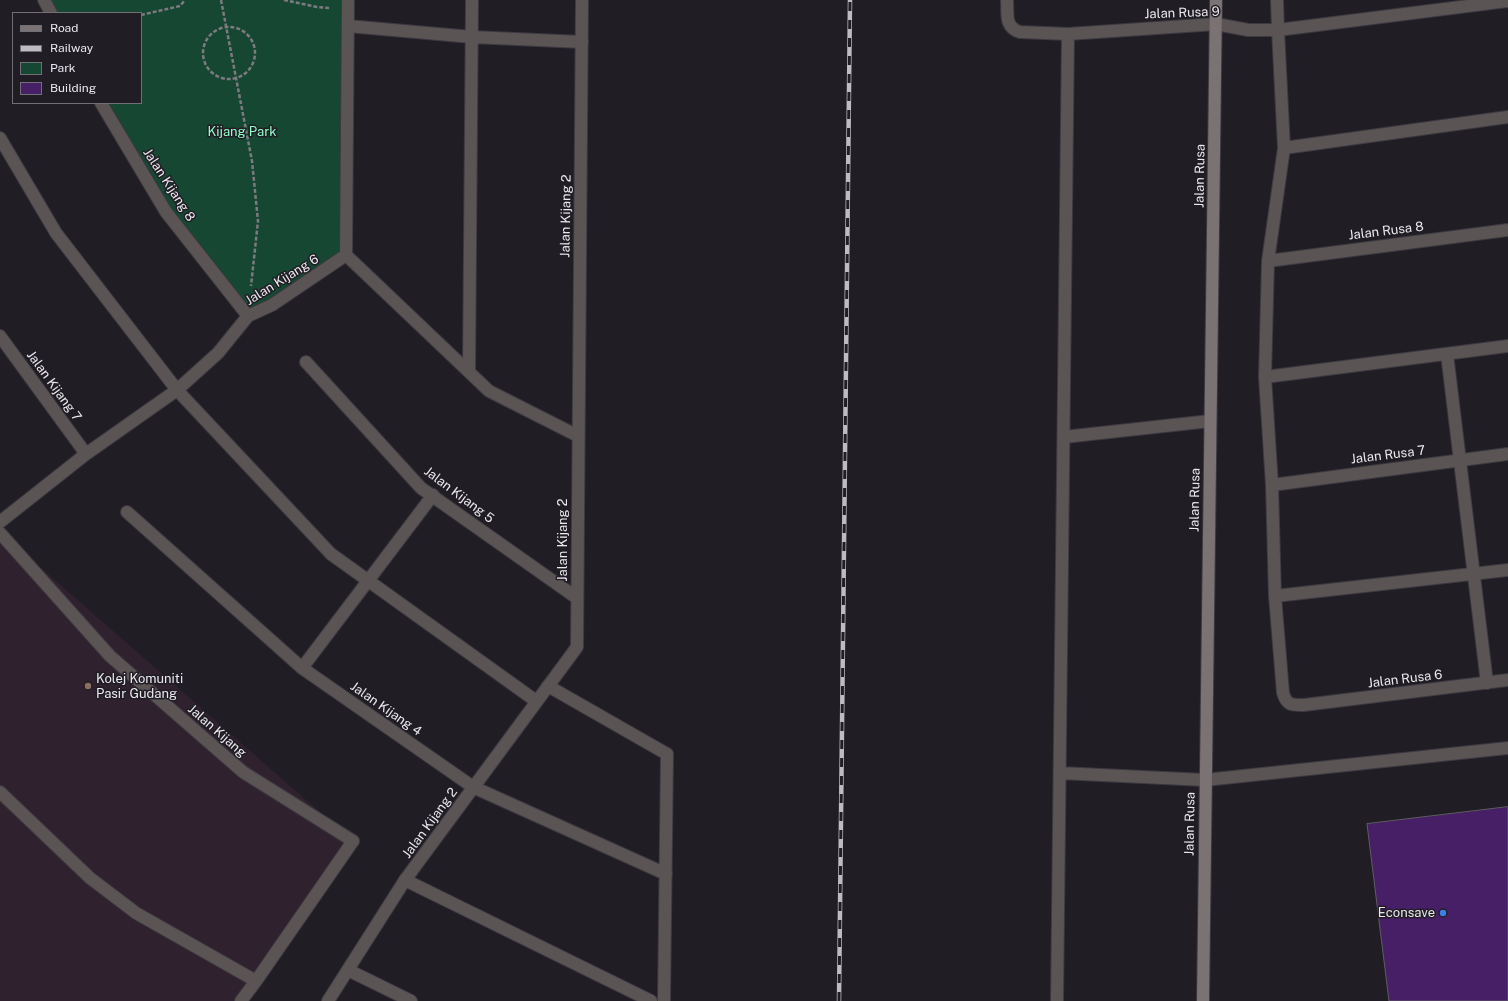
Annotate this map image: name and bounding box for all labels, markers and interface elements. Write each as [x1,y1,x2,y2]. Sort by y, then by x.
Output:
street label: Jalan Rusa 9 [1144,4,1220,22]
legend [12,12,142,104]
text: Road [50,21,78,35]
text: Railway [50,41,93,55]
text: Park [50,61,76,75]
text: Building [50,81,96,95]
park label: Kijang Park [207,124,277,140]
street label: Jalan Rusa [1192,144,1208,208]
street label: Jalan Kijang 8 [140,146,198,224]
street label: Jalan Kijang 2 [557,174,575,258]
street label: Jalan Rusa 8 [1348,219,1424,243]
street label: Jalan Kijang 6 [242,251,322,309]
street label: Jalan Kijang 7 [23,348,85,424]
street label: Jalan Rusa 7 [1350,443,1426,467]
street label: Jalan Kijang 5 [421,464,497,526]
street label: Jalan Rusa [1187,468,1203,532]
street label: Jalan Kijang 2 [555,498,571,582]
street label: Jalan Rusa 6 [1367,667,1443,691]
place label: Kolej Komuniti Pasir Gudang [96,671,183,702]
street label: Jalan Kijang 4 [347,679,425,739]
marker: Kolej Komuniti Pasir Gudang [83,681,93,691]
street label: Jalan Kijang [185,701,249,761]
street label: Jalan Kijang 2 [399,785,461,861]
street label: Jalan Rusa [1182,792,1198,856]
place label: Econsave [1378,905,1435,921]
marker: Econsave [1438,908,1448,918]

